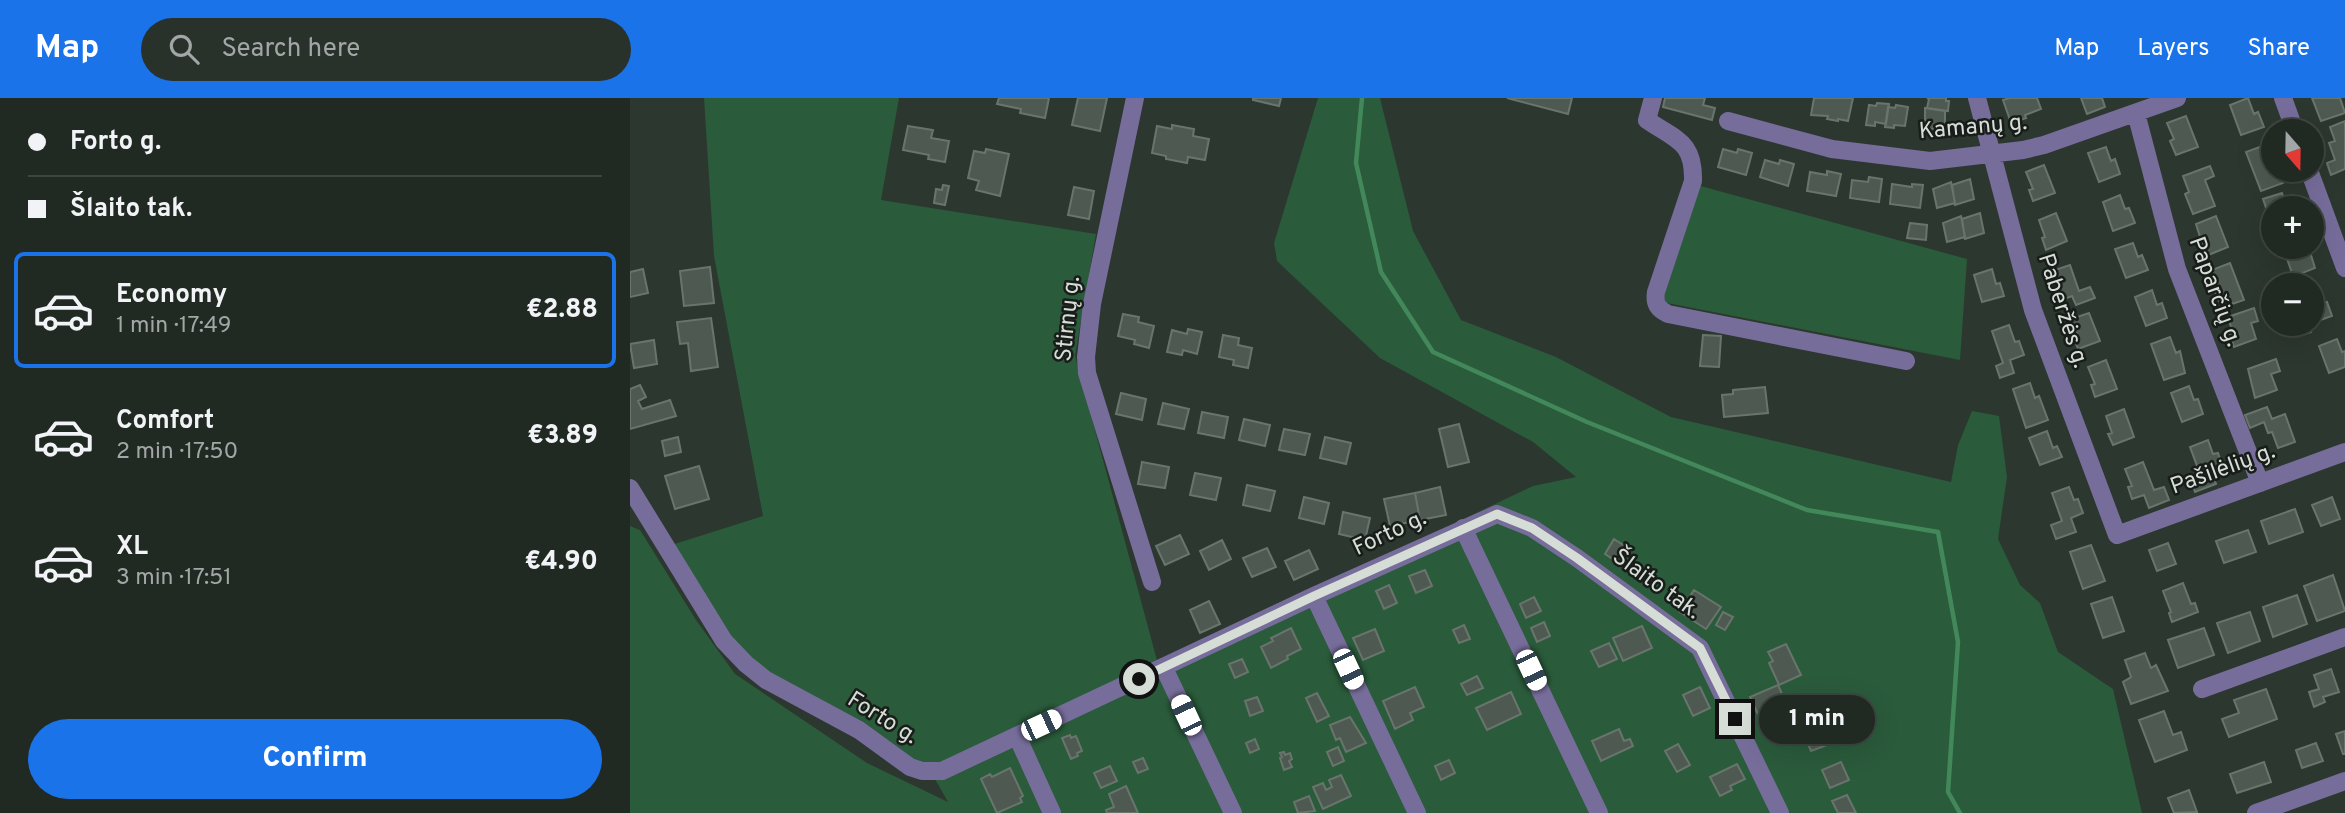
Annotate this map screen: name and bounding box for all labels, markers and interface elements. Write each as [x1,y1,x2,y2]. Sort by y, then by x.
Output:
search box [141,18,631,81]
text: Map [35,28,99,70]
icon: search [165,30,203,68]
text: Search here [221,33,360,66]
text: Map [2054,34,2099,64]
text: Layers [2137,34,2209,64]
text: Share [2247,34,2310,64]
street label: Kamanų g. [1918,109,2028,147]
north arrow [2261,119,2324,182]
map controls [2261,119,2324,336]
text: Forto g. [70,126,161,159]
text: Šlaito tak. [70,193,192,226]
button: + [2261,196,2324,259]
street label: Paparčių g. [2181,233,2247,351]
street label: Paberžės g. [2030,250,2094,372]
button: − [2261,273,2324,336]
street label: Stirnų g. [1050,275,1088,363]
icon: car [32,279,95,342]
text: Economy [116,279,227,312]
text: €2.88 [526,294,598,327]
text: 1 min · 17:49 [116,312,231,341]
icon: car [32,405,95,468]
text: Comfort [116,405,214,438]
text: €3.89 [527,420,598,453]
text: 2 min · 17:50 [116,438,238,467]
street label: Pašilėlių g. [2167,438,2279,502]
street label: Forto g. [1349,504,1431,564]
icon: car [32,531,95,594]
text: XL [116,531,148,564]
street label: Šlaito tak. [1606,542,1707,627]
text: €4.90 [524,546,598,579]
text: 3 min · 17:51 [116,564,232,593]
car [1330,646,1367,692]
car [1513,647,1550,693]
route start [1123,663,1155,695]
street label: Forto g. [841,686,923,752]
car [1168,692,1205,738]
callout: 1 min [1760,694,1875,744]
route end [1719,703,1751,735]
text: 1 min [1789,705,1845,734]
car [1018,707,1065,743]
button: Confirm [28,719,602,799]

